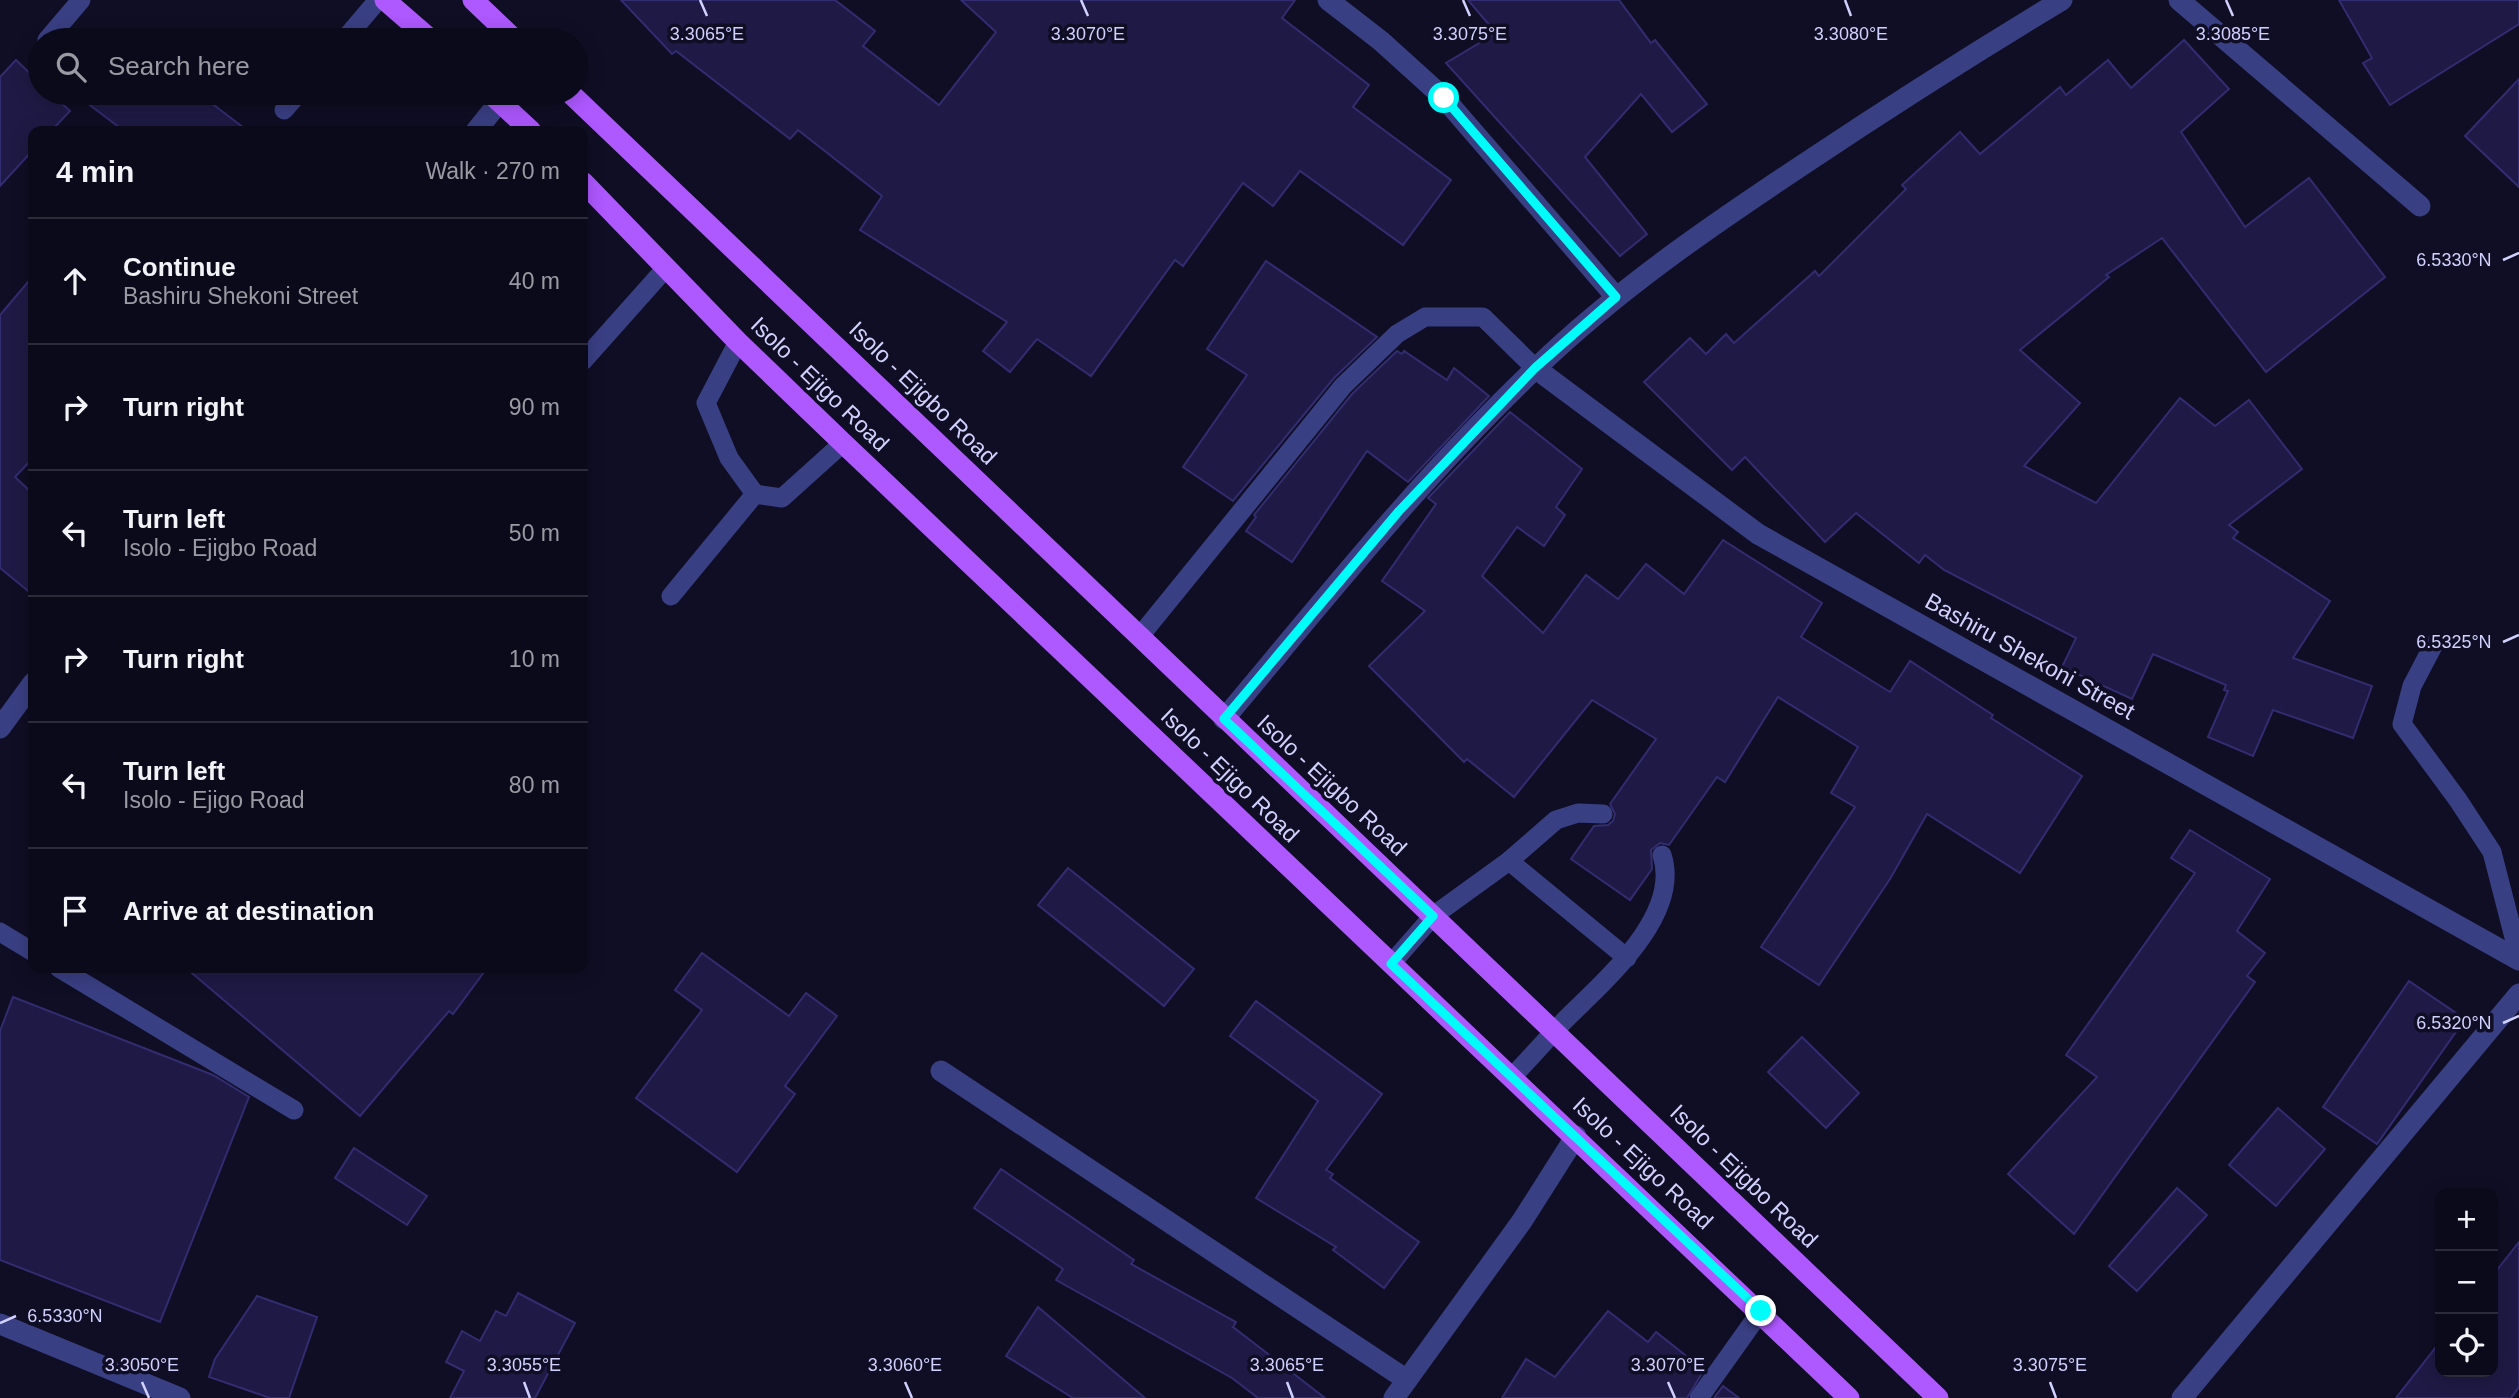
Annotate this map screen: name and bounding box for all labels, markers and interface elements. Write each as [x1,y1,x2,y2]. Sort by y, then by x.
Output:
text: 3.3065°E [670,24,744,44]
text: 3.3070°E [1051,24,1125,44]
text: 3.3075°E [1433,24,1507,44]
text: 3.3080°E [1814,24,1888,44]
text: 3.3085°E [2196,24,2270,44]
search box [28,28,588,105]
icon: search [52,48,90,86]
text: Search here [108,51,250,81]
route start [1428,82,1459,113]
text: 4 min [56,155,134,188]
text: Walk · 270 m [425,158,560,184]
text: 6.5330°N [2416,250,2492,270]
text: Continue [123,252,236,282]
icon: ahead [56,262,94,300]
text: 40 m [509,268,560,294]
text: Bashiru Shekoni Street [123,283,358,309]
street label: Isolo - Ejigo Road [746,312,894,456]
street label: Isolo - Ejigbo Road [844,316,1002,470]
icon: right [56,388,94,426]
text: Turn right [123,392,244,422]
text: 90 m [509,394,560,420]
text: Turn left [123,504,225,534]
icon: left [56,514,94,552]
text: 50 m [509,520,560,546]
text: Isolo - Ejigbo Road [123,535,317,561]
street label: Bashiru Shekoni Street [1921,588,2140,725]
text: 6.5325°N [2416,632,2492,652]
icon: right [56,640,94,678]
text: Turn right [123,644,244,674]
text: 10 m [509,646,560,672]
street label: Isolo - Ejigo Road [1156,703,1304,847]
street label: Isolo - Ejigbo Road [1252,709,1412,861]
text: Turn left [123,756,225,786]
icon: left [56,766,94,804]
text: 80 m [509,772,560,798]
text: Isolo - Ejigo Road [123,787,305,813]
icon: arrive [56,892,94,930]
text: Arrive at destination [123,896,374,926]
text: 6.5320°N [2416,1013,2492,1033]
street label: Isolo - Ejigo Road [1568,1092,1718,1234]
street label: Isolo - Ejigbo Road [1665,1099,1823,1253]
map controls [2435,1188,2498,1377]
button: + [2435,1188,2498,1251]
button: − [2435,1251,2498,1314]
route end [1745,1295,1776,1326]
text: 6.5330°N [27,1306,103,1326]
button: locate [2435,1314,2498,1377]
text: 3.3050°E [105,1355,179,1375]
text: 3.3055°E [487,1355,561,1375]
text: 3.3060°E [868,1355,942,1375]
text: 3.3065°E [1250,1355,1324,1375]
text: 3.3070°E [1631,1355,1705,1375]
text: 3.3075°E [2013,1355,2087,1375]

